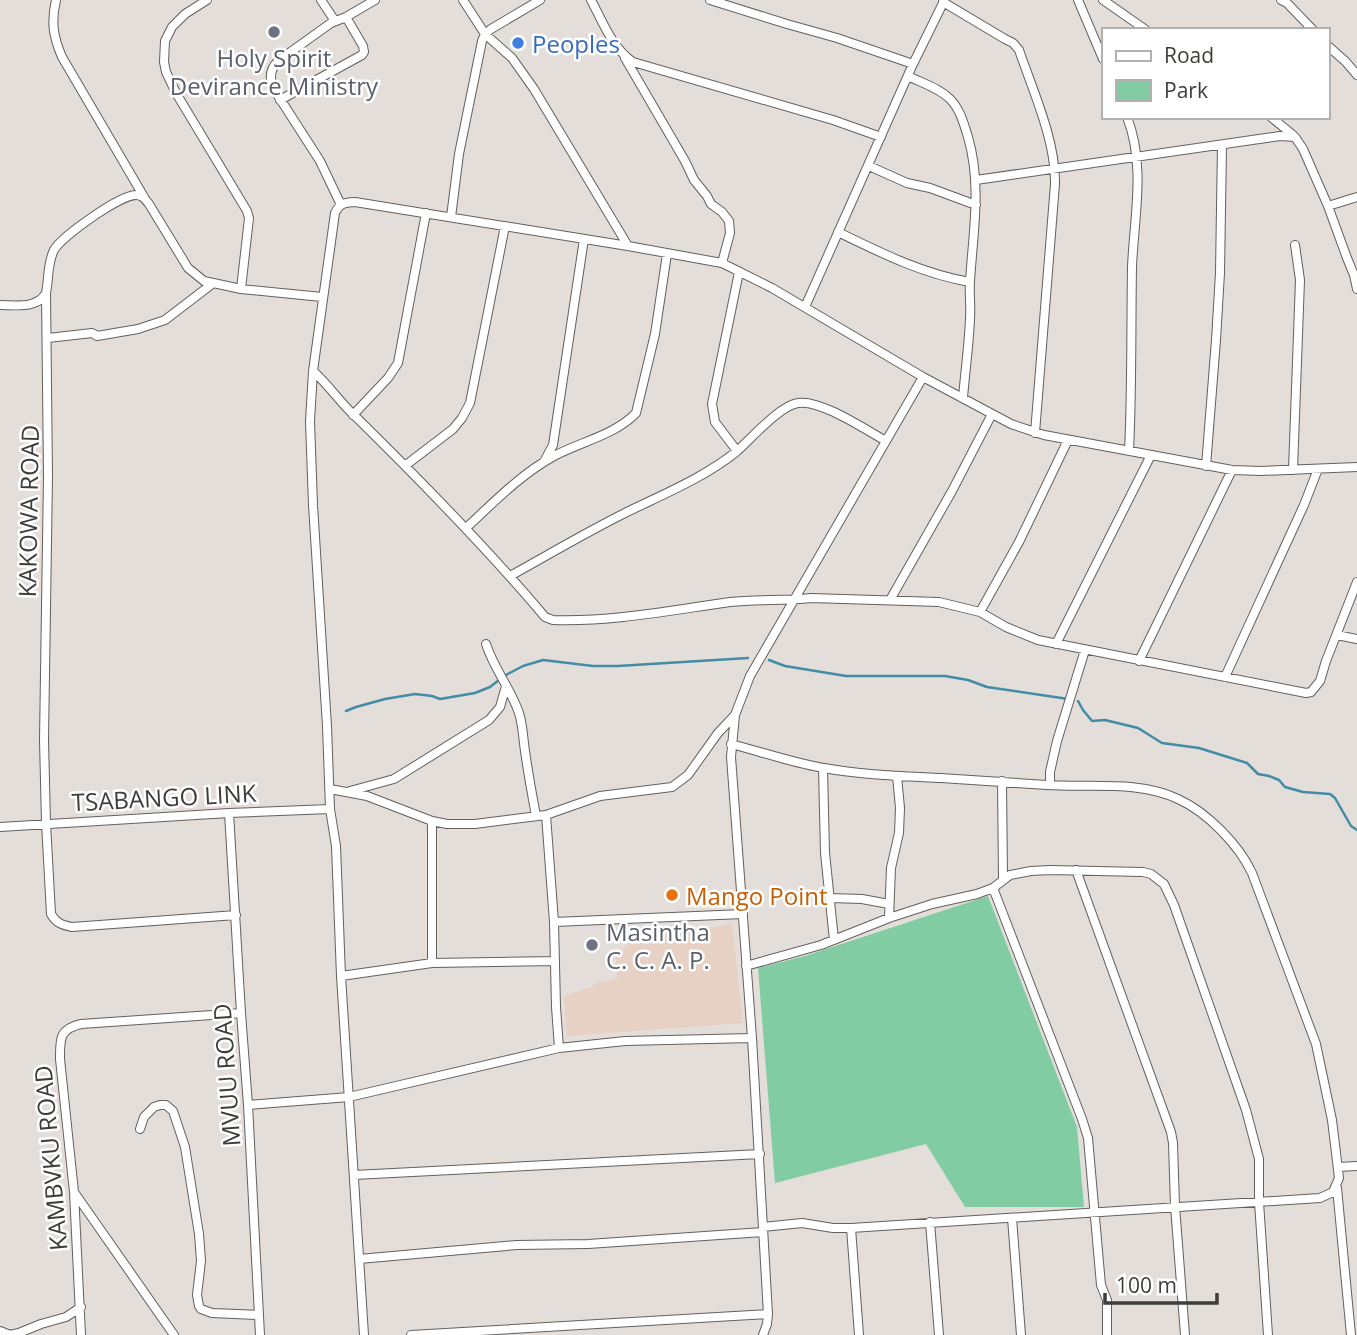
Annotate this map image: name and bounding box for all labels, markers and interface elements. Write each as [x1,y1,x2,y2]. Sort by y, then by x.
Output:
marker: Holy Spirit Devirance Ministry [266,24,282,40]
place label: Peoples [532,27,620,60]
legend [1102,28,1329,119]
marker: Peoples [510,35,526,51]
place label: Holy Spirit Devirance Ministry [170,41,379,102]
text: Road [1164,41,1214,69]
text: Park [1164,76,1208,104]
street label: KAKOWA ROAD [10,424,46,598]
street label: TSABANGO LINK [71,776,257,818]
place label: Mango Point [686,879,828,912]
marker: Mango Point [664,887,680,903]
place label: Masintha C. C. A. P. [606,915,710,976]
marker: Masintha C. C. A. P. [584,937,600,953]
street label: MVUU ROAD [205,1002,247,1148]
street label: KAMBVKU ROAD [25,1064,75,1252]
scale bar [1105,1262,1217,1306]
text: 100 m [1116,1271,1177,1299]

